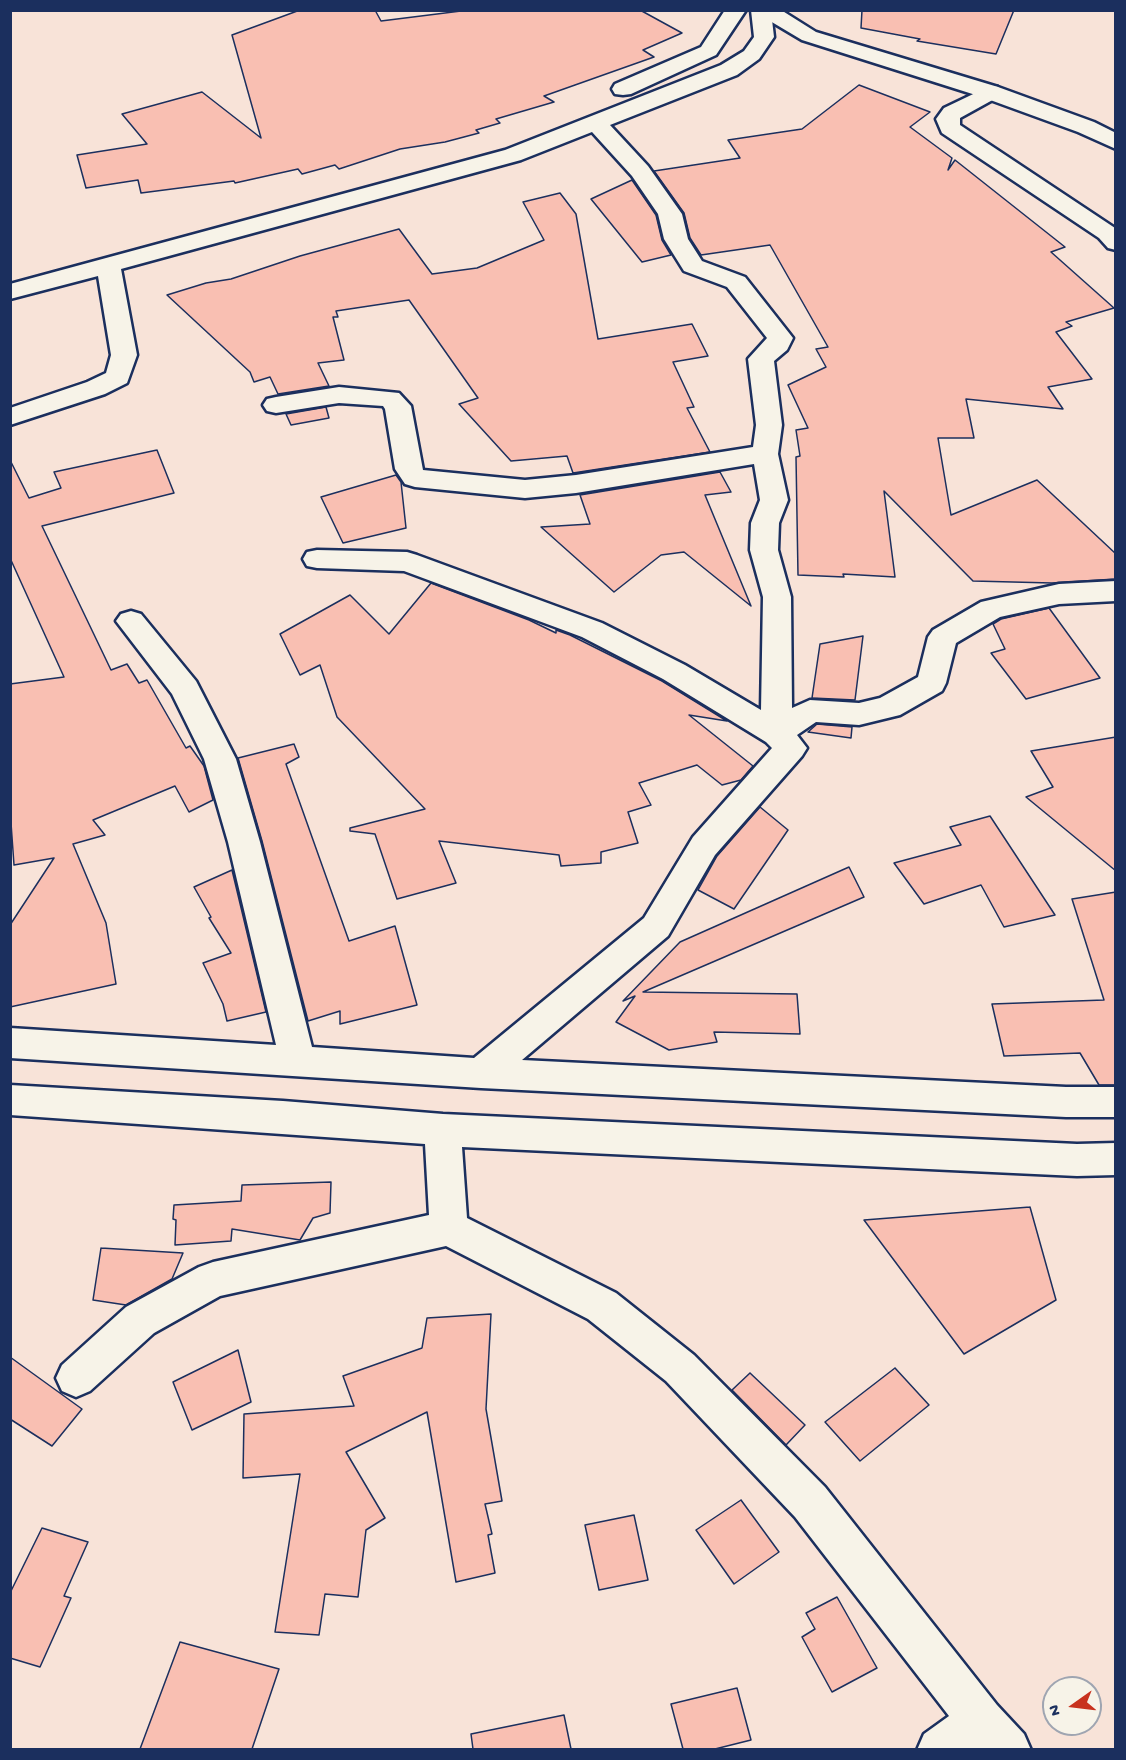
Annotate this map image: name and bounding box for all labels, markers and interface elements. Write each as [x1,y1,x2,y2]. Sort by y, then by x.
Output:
north arrow [1042,1676,1102,1736]
text: N [1046,1703,1066,1717]

